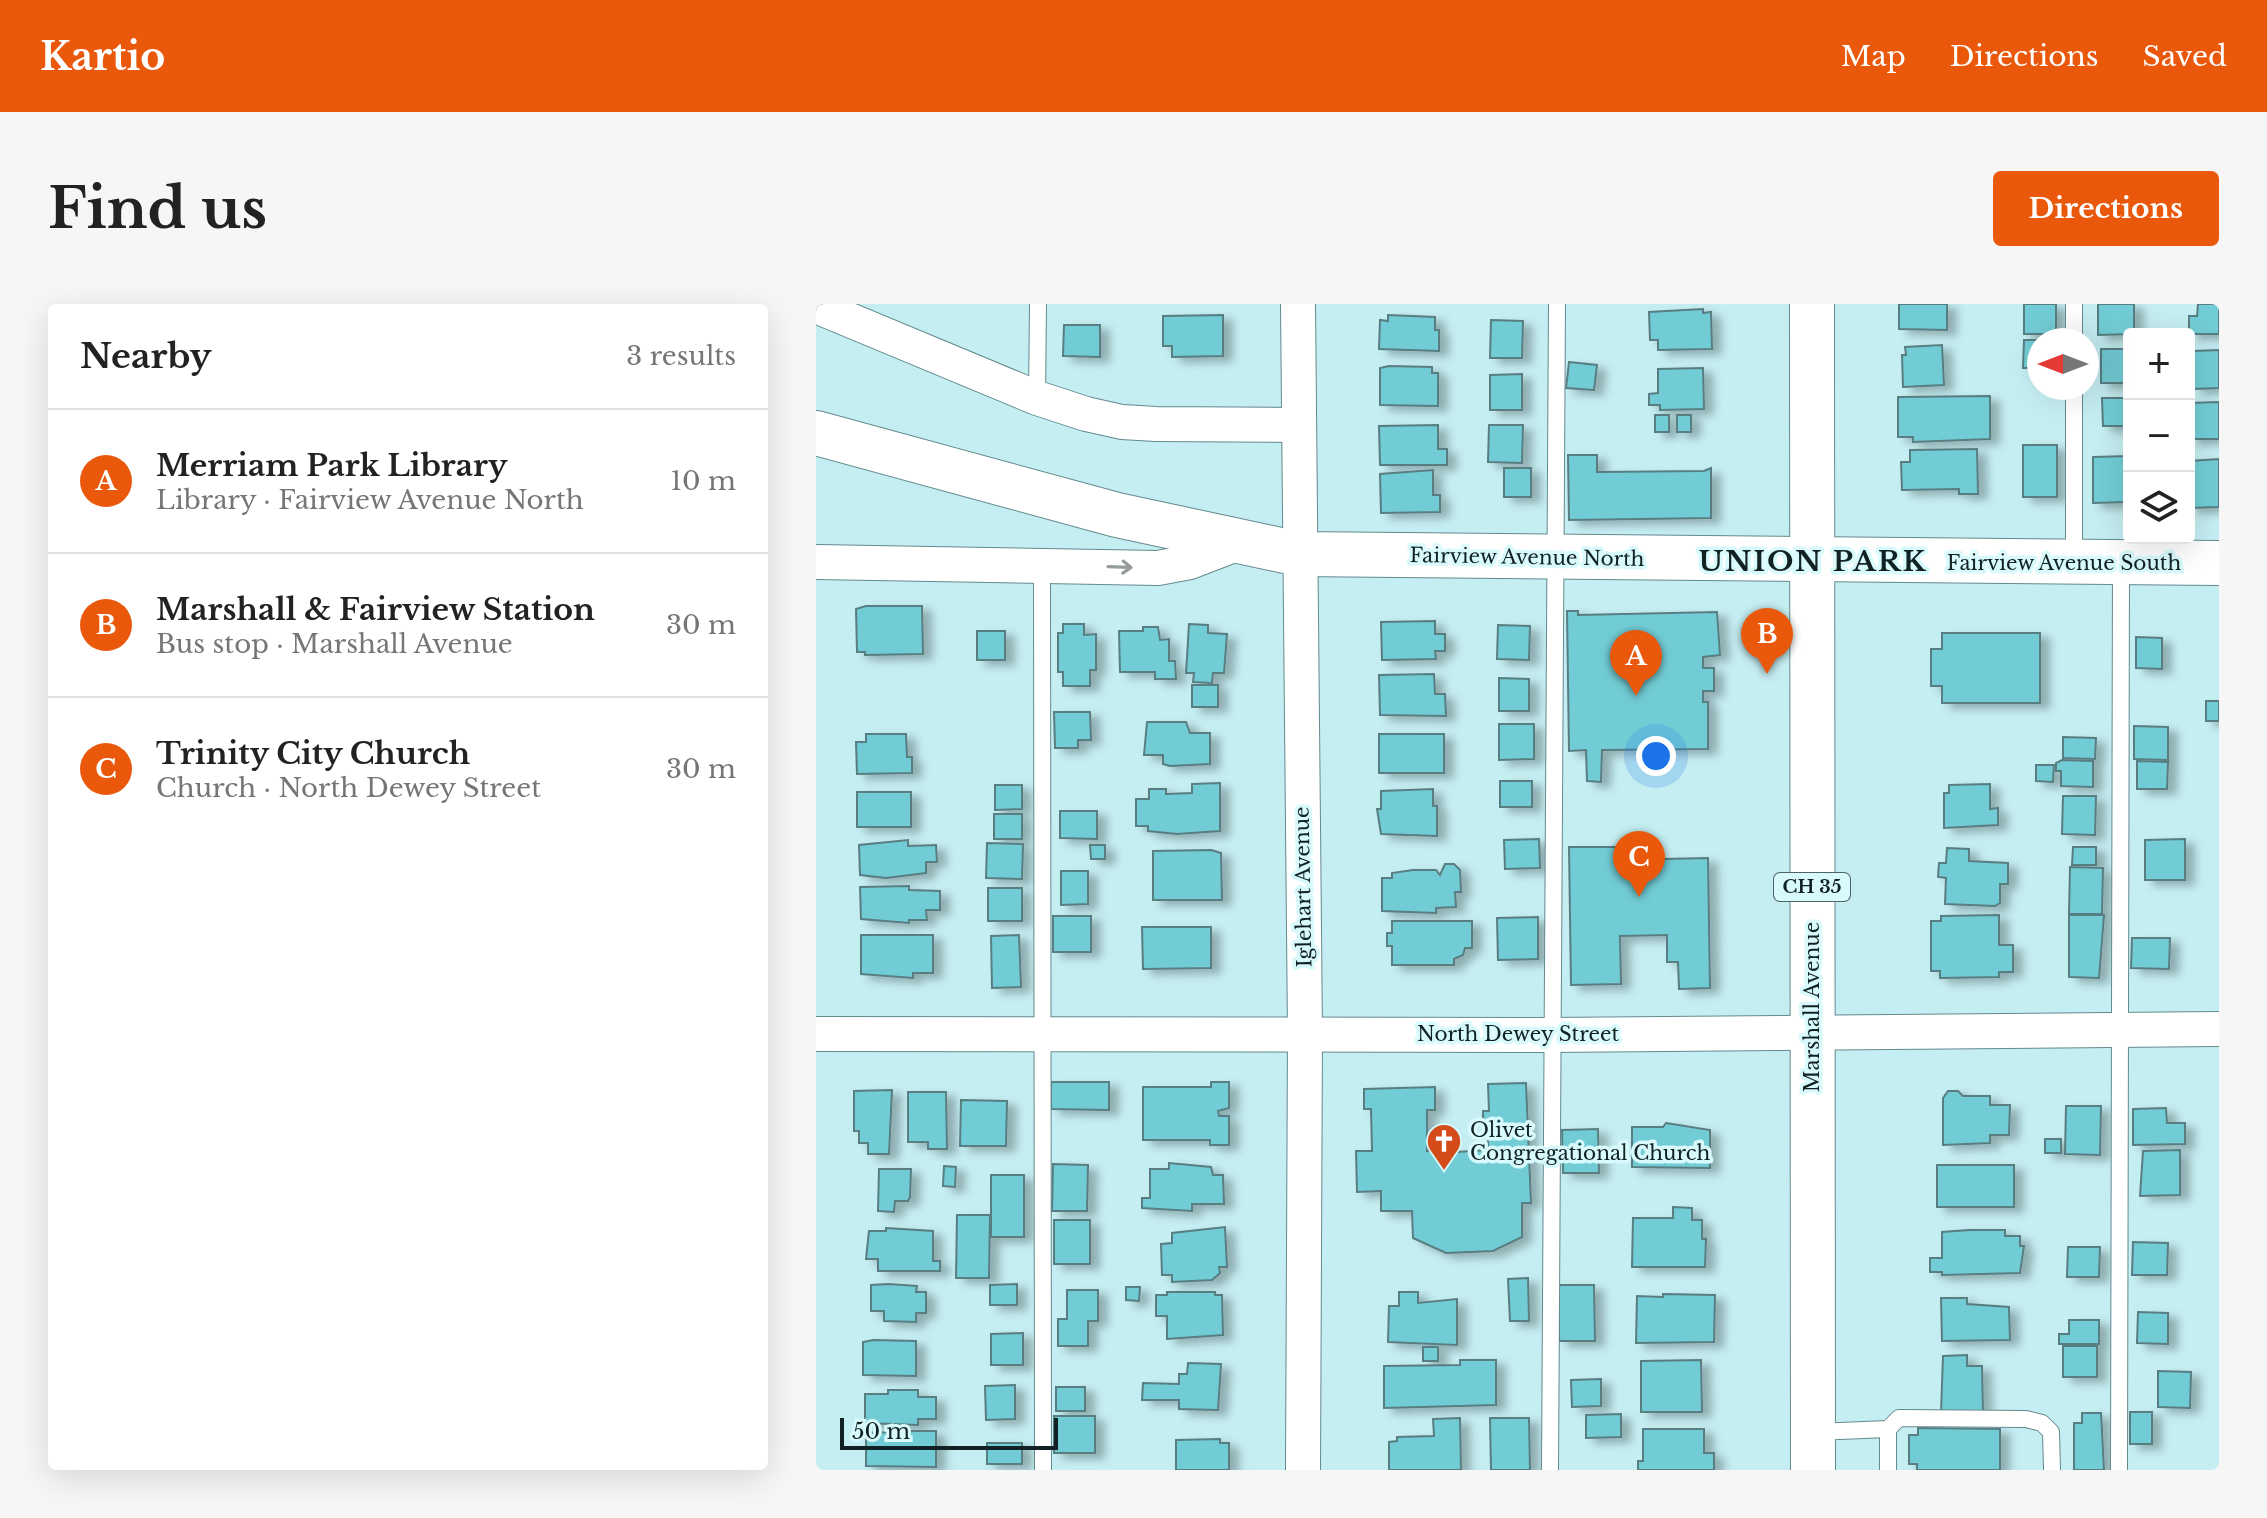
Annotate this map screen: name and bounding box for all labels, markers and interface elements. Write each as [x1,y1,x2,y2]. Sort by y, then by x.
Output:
text: Kartio [40,33,165,80]
text: Map [1841,39,1906,74]
text: Directions [1950,39,2099,74]
text: Saved [2143,39,2227,74]
button: Directions [1993,171,2219,246]
text: Find us [48,174,267,243]
north arrow [2027,328,2099,400]
map controls [2123,328,2195,544]
button: + [2123,328,2195,400]
text: Nearby [80,335,212,377]
text: 3 results [626,340,736,372]
button: − [2123,400,2195,472]
text: Merriam Park Library [156,447,507,484]
text: A [95,465,117,497]
text: 10 m [670,465,736,497]
button: layers [2123,472,2195,544]
text: Library · Fairview Avenue North [156,484,584,516]
street label: Fairview Avenue North [1409,543,1645,571]
district label: UNION PARK [1698,544,1928,579]
street label: Fairview Avenue South [1947,551,2181,575]
one-way arrow [1106,560,1133,575]
text: Marshall & Fairview Station [156,591,595,628]
pin: B [1741,608,1793,674]
text: B [96,609,116,641]
text: 30 m [666,609,736,641]
text: Bus stop · Marshall Avenue [156,628,513,660]
pin: A [1610,630,1662,696]
text: Trinity City Church [156,735,470,772]
your location [1636,736,1676,776]
text: C [95,753,117,785]
text: 30 m [666,753,736,785]
text: Church · North Dewey Street [156,772,541,804]
street label: Iglehart Avenue [1290,806,1316,968]
pin: C [1613,831,1665,897]
road number: CH 35 [1774,873,1850,901]
street label: Marshall Avenue [1800,922,1824,1092]
street label: North Dewey Street [1417,1022,1619,1046]
place label: Olivet Congregational Church [1470,1118,1711,1165]
church icon: Olivet Congregational Church [1425,1122,1463,1172]
scale bar [840,1414,1058,1450]
text: 50 m [852,1418,910,1445]

